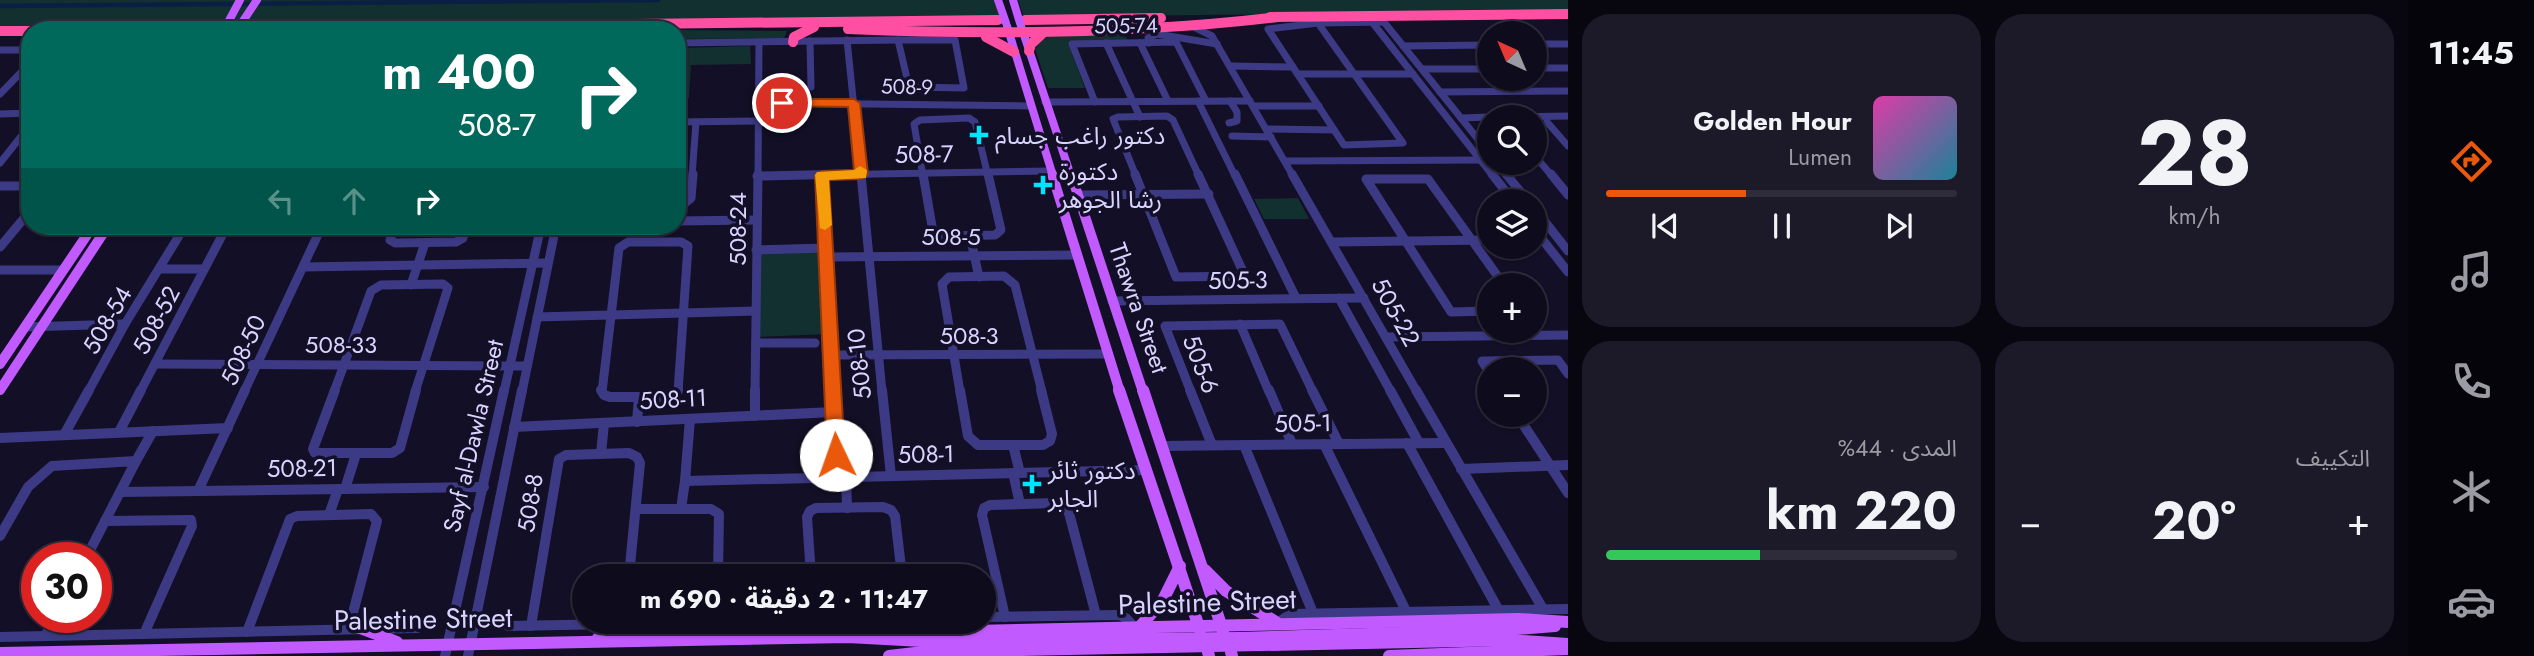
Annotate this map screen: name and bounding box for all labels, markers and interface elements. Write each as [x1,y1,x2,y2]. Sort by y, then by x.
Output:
street label: 505-74 [1094,10,1158,42]
north arrow [1477,21,1547,91]
map controls [1477,21,1547,427]
text: 11:45 [2428,30,2514,76]
text: 400 m [382,37,536,107]
icon: right [560,49,651,140]
street label: 508-9 [881,72,933,102]
pin [752,73,812,133]
icon: arrive [763,84,801,122]
text: 28 [2136,88,2253,219]
text: 508-7 [458,102,536,148]
text: Golden Hour [1693,102,1852,140]
button: search [1477,105,1547,175]
place label: دكتور راغب جسام [995,118,1165,154]
marker: دكتور راغب جسام [969,125,989,145]
street label: 508-7 [894,136,954,172]
icon: directions [2447,137,2496,186]
text: Lumen [1788,140,1852,174]
place label: دكتورة رشا الجوهر [1058,154,1162,217]
marker: دكتورة رشا الجوهر [1033,175,1053,195]
icon: left [262,182,300,220]
icon: ahead [335,182,373,220]
icon: right [408,182,446,220]
button: layers [1477,189,1547,259]
street label: 508-24 [720,192,755,266]
text: km/h [2169,199,2221,233]
icon: previous [1646,207,1684,245]
icon: pause [1763,207,1801,245]
icon: next [1880,207,1918,245]
street label: 508-5 [921,219,981,254]
street label: Thawra Street [1100,238,1178,378]
icon: music [2447,247,2496,296]
street label: 505-3 [1208,262,1268,298]
street label: 505-22 [1363,271,1429,353]
button: + [1477,273,1547,343]
street label: 508-54 [73,279,141,361]
street label: 508-52 [123,279,189,361]
street label: 508-50 [211,309,275,391]
street label: 508-3 [939,318,999,353]
street label: 508-33 [305,327,377,362]
street label: 508-10 [838,327,880,401]
street label: 505-6 [1174,330,1228,398]
street label: Sayf al-Dawla Street [434,336,512,536]
button: − [1477,357,1547,427]
icon: phone [2447,357,2496,406]
street label: 508-11 [638,380,708,418]
street label: 505-1 [1274,405,1332,441]
position arrow [799,418,873,492]
text: المدى · 44% [1838,431,1957,465]
street label: 508-1 [897,436,955,472]
text: التكييف [2296,441,2370,475]
street label: 508-21 [266,450,338,486]
place label: دكتور ثائر الجابر [1047,453,1136,516]
icon: climate [2447,467,2496,516]
street label: 508-8 [508,471,552,535]
text: 220 km [1766,473,1957,549]
marker: دكتور ثائر الجابر [1022,474,1042,494]
text: 20° [2152,483,2236,559]
text: − [2019,494,2041,549]
text: + [2347,494,2370,549]
speed limit sign: 30 [21,542,112,633]
icon: car [2447,577,2496,626]
street label: Palestine Street [1117,578,1297,626]
text: 11:47 · 2 دقيقة · 690 m [640,580,928,618]
street label: Palestine Street [333,597,513,641]

